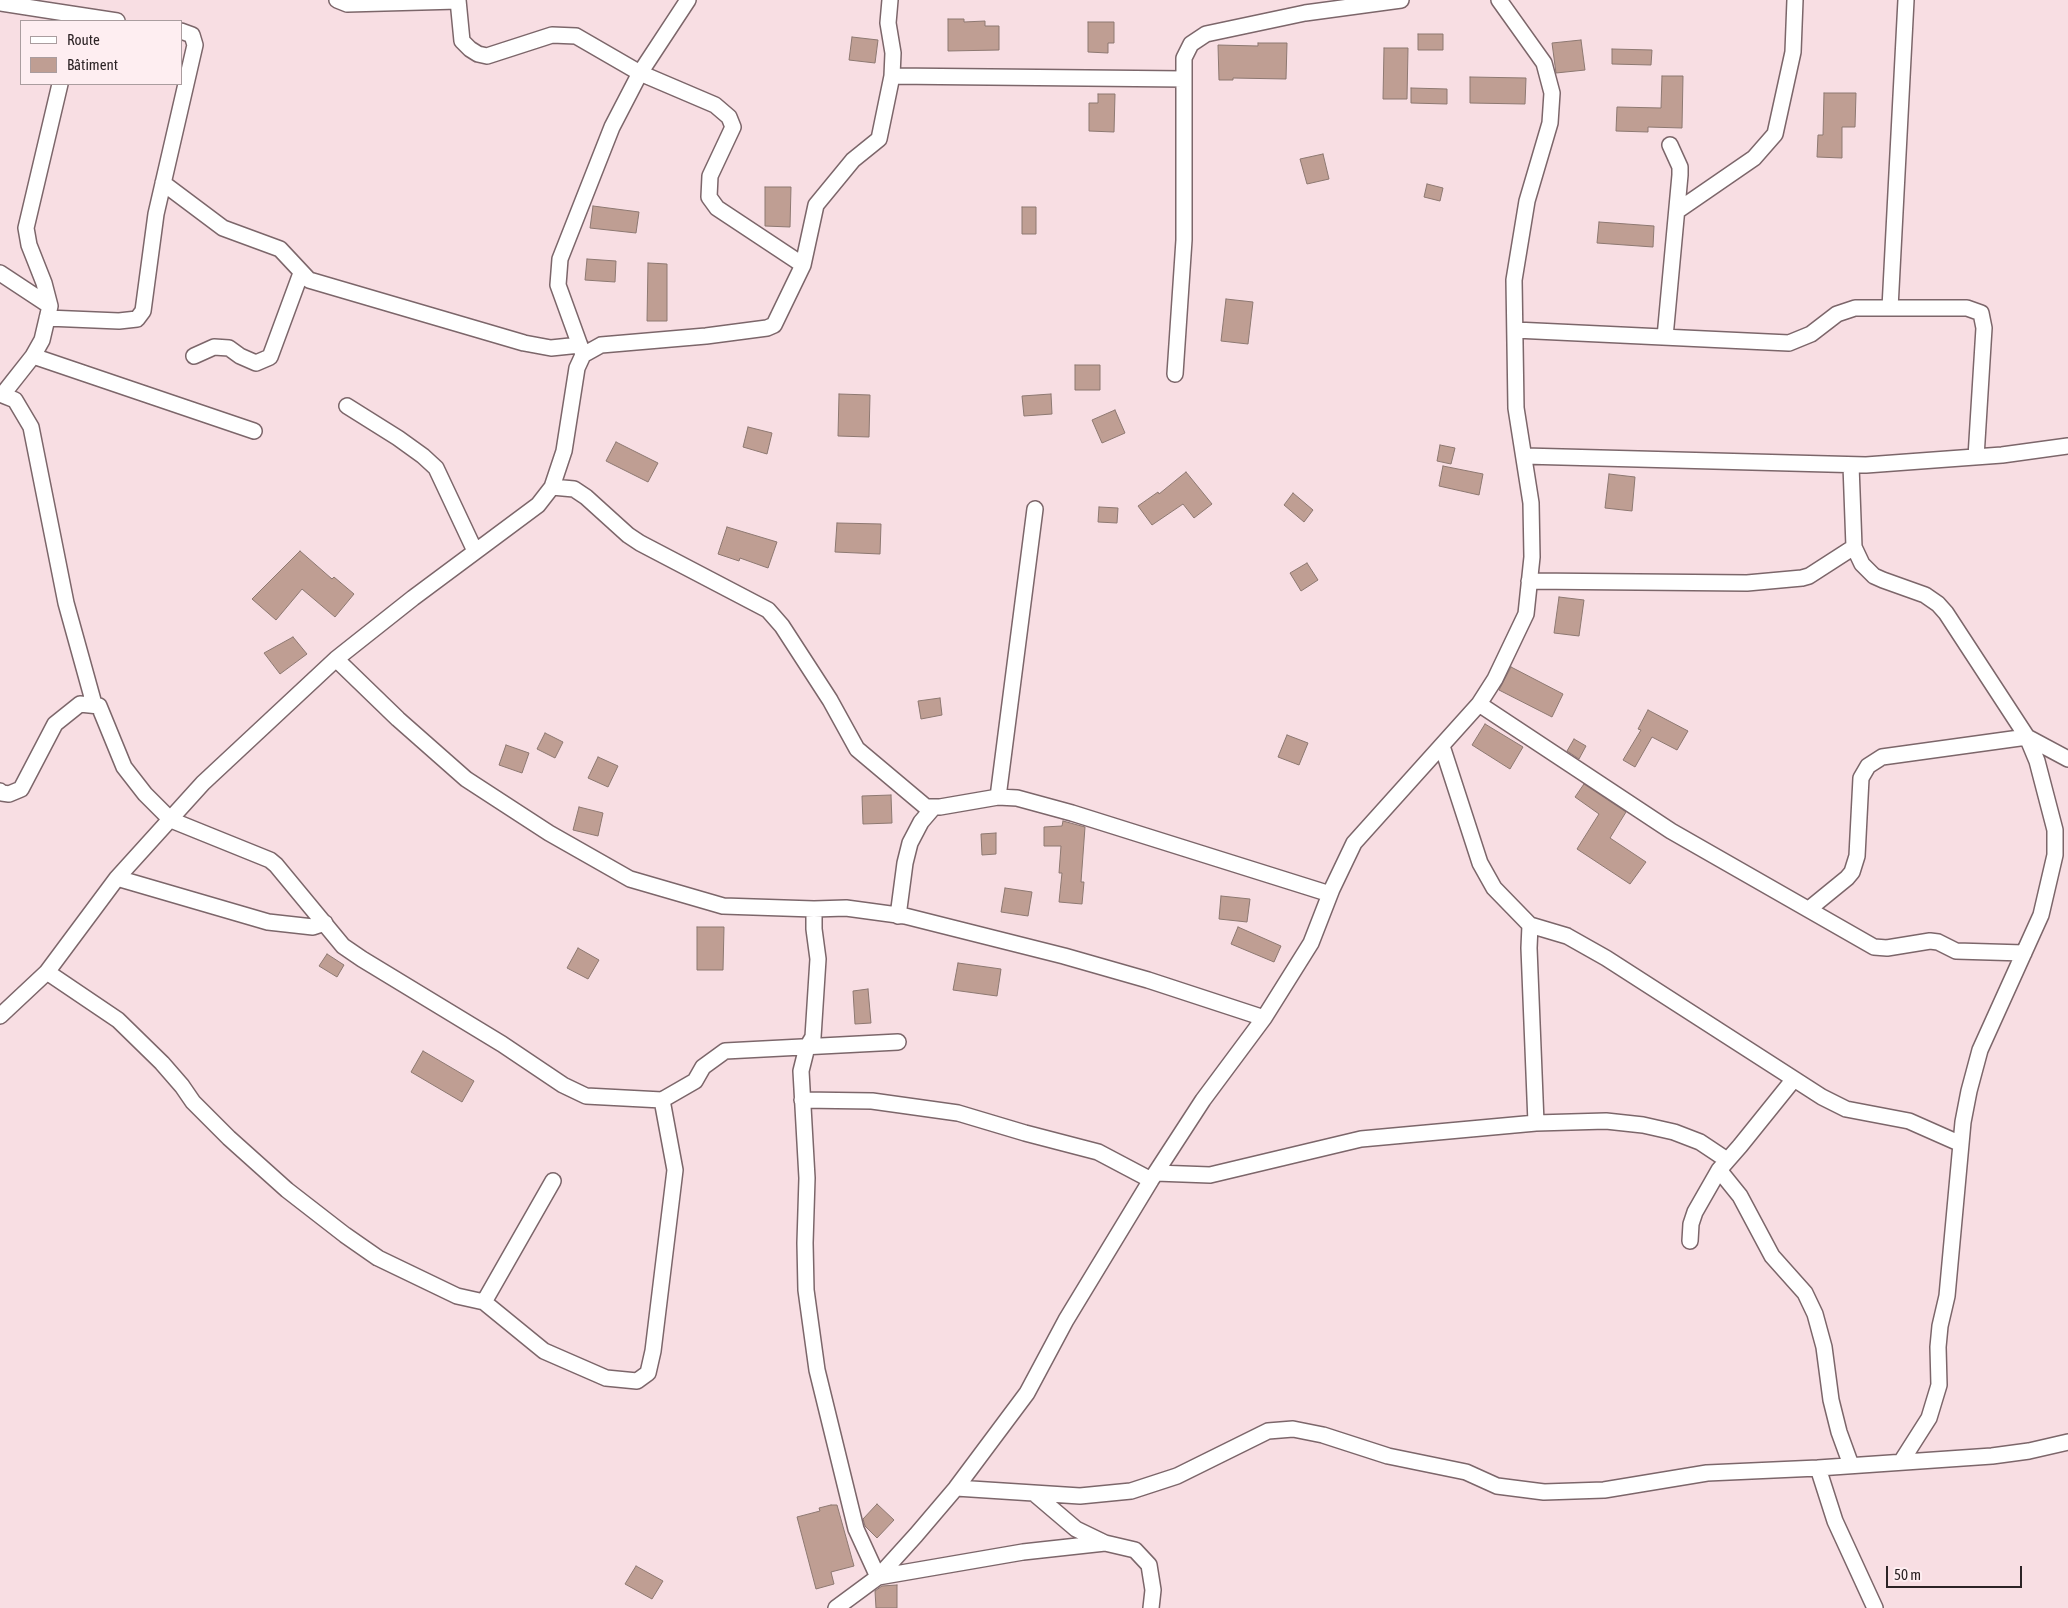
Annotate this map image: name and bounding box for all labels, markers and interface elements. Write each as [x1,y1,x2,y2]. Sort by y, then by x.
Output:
legend [20,20,182,85]
text: Route [67,31,100,48]
text: Bâtiment [67,56,118,73]
scale bar [1888,1556,2024,1588]
text: 50 m [1894,1566,1921,1583]

